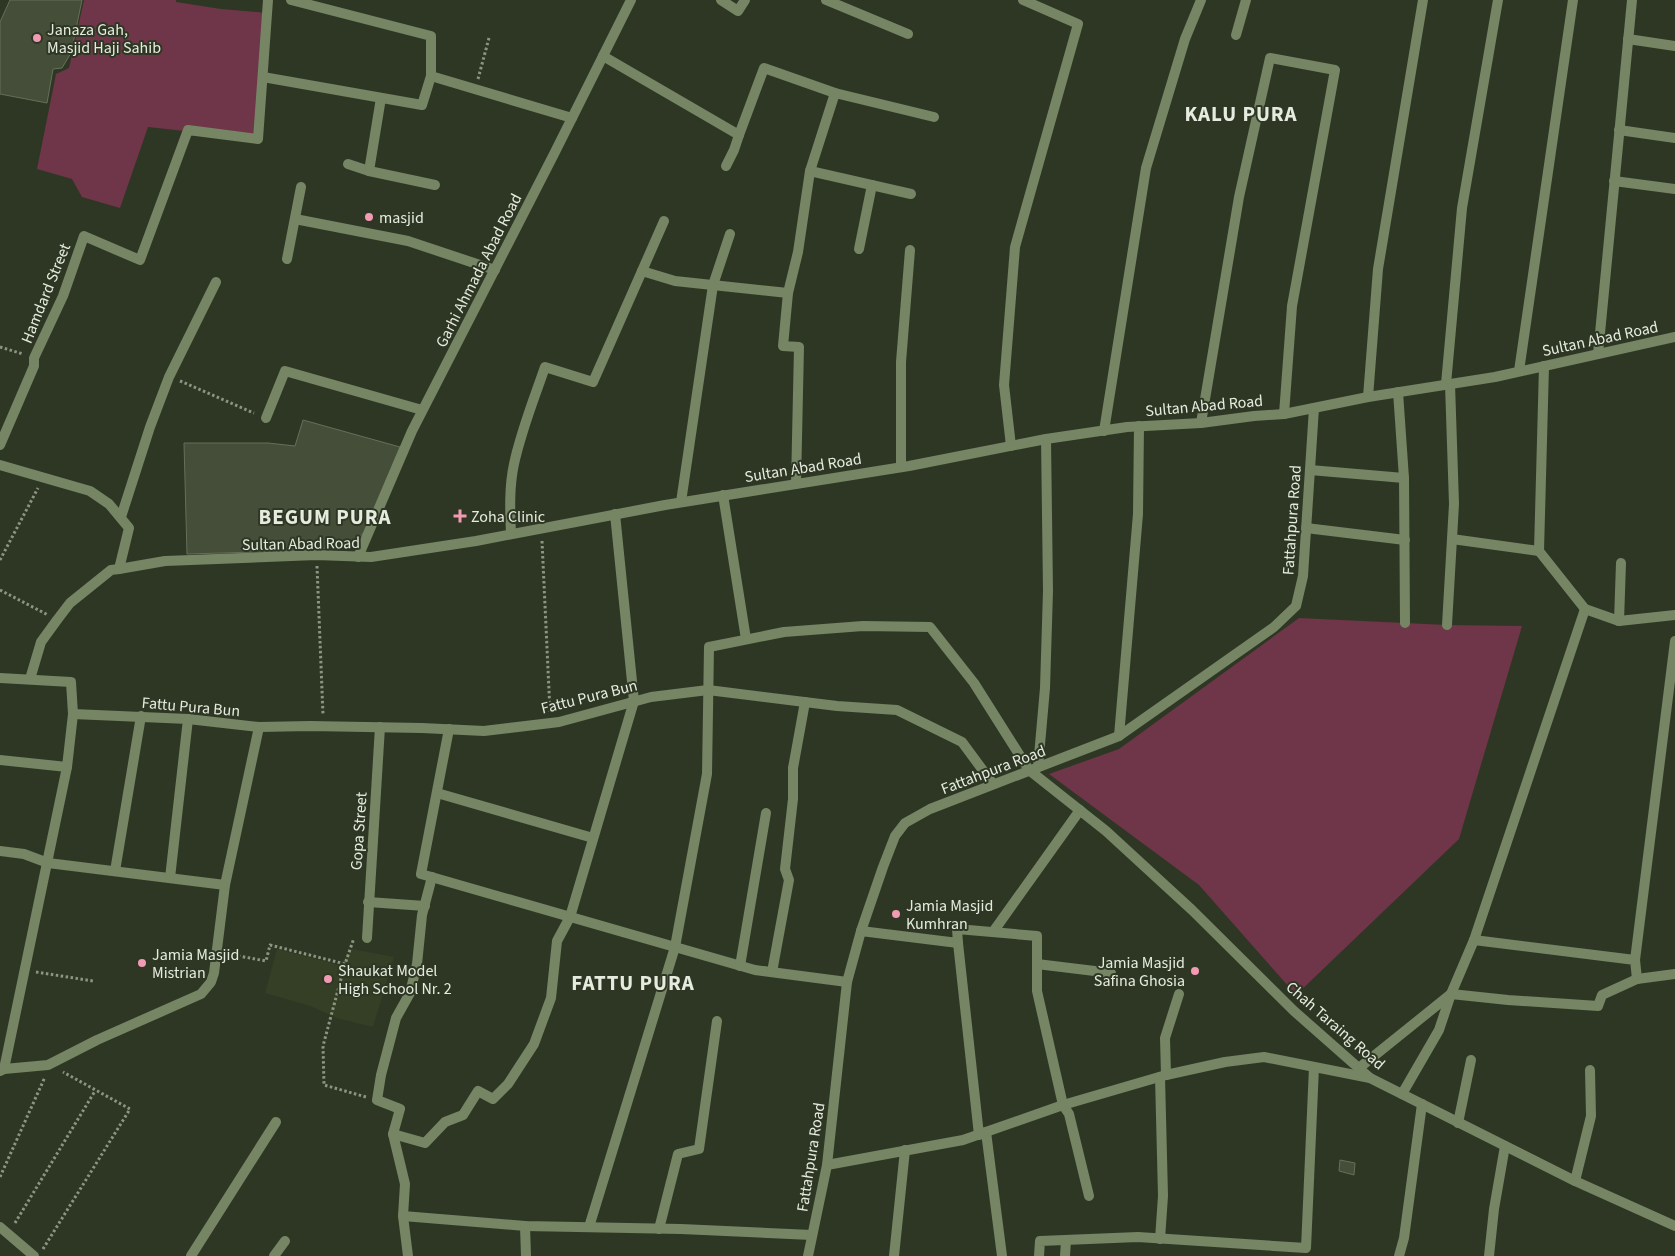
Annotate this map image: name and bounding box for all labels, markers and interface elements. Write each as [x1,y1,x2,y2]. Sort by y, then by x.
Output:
place label: Janaza Gah, Masjid Haji Sahib [47,19,161,59]
marker: Janaza Gah, Masjid Haji Sahib [31,32,43,44]
district label: KALU PURA [1184,99,1298,129]
street label: Garhi Ahmada Abad Road [431,190,527,351]
place label: masjid [379,207,424,229]
marker: masjid [363,211,375,223]
street label: Hamdard Street [16,239,76,347]
street label: Sultan Abad Road [1540,316,1660,362]
street label: Sultan Abad Road [1144,390,1264,422]
street label: Sultan Abad Road [743,448,863,488]
street label: Fattahpura Road [1277,464,1307,576]
district label: BEGUM PURA [259,502,392,532]
place label: Zoha Clinic [471,506,545,528]
marker: Zoha Clinic [453,509,467,523]
street label: Sultan Abad Road [242,532,360,556]
street label: Fattu Pura Bun [539,674,640,720]
street label: Fattu Pura Bun [141,692,241,722]
street label: Fattahpura Road [938,740,1049,800]
street label: Gopa Street [345,791,373,871]
place label: Jamia Masjid Kumhran [906,895,993,935]
marker: Jamia Masjid Kumhran [890,908,902,920]
place label: Jamia Masjid Mistrian [152,944,239,984]
place label: Jamia Masjid Safina Ghosia [1094,952,1185,992]
marker: Jamia Masjid Mistrian [136,957,148,969]
place label: Shaukat Model High School Nr. 2 [338,960,452,1000]
marker: Jamia Masjid Safina Ghosia [1189,965,1201,977]
district label: FATTU PURA [571,968,695,998]
marker: Shaukat Model High School Nr. 2 [322,973,334,985]
street label: Chah Taraing Road [1281,977,1390,1075]
street label: Fattahpura Road [791,1101,830,1213]

